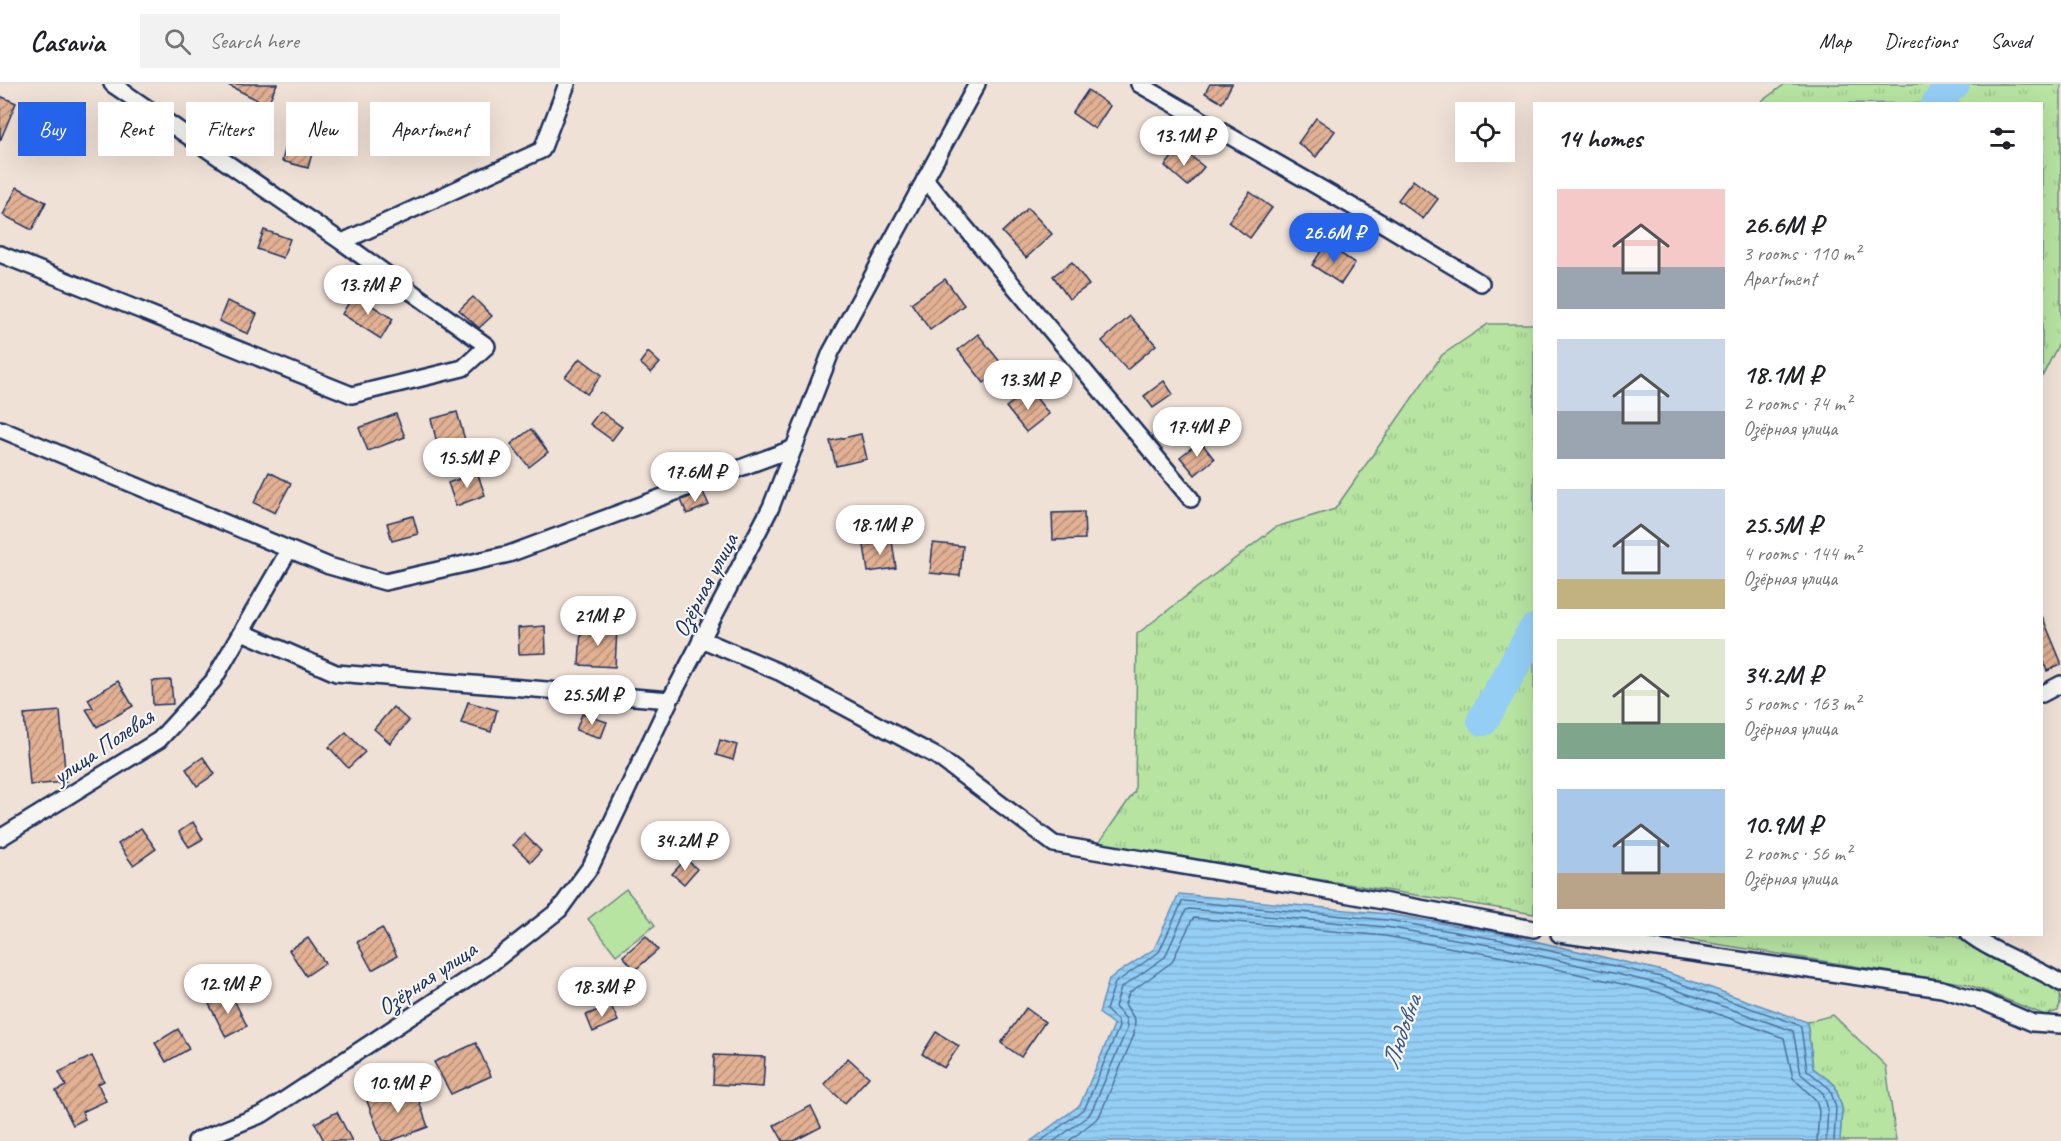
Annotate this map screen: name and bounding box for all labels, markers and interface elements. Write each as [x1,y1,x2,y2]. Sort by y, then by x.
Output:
search box [140,14,560,68]
text: Casavia [30,24,104,59]
icon: search [161,25,194,58]
text: Search here [209,27,299,55]
text: Map [1819,28,1851,54]
text: Directions [1884,28,1957,54]
text: Saved [1990,28,2031,54]
chip: Buy [18,102,86,156]
chip: Rent [98,102,174,156]
chip: Filters [186,102,274,156]
chip: New [286,102,358,156]
chip: Apartment [370,102,490,156]
map controls [1455,102,1515,162]
button: locate [1455,102,1515,162]
pin: 13.1M ₽ [1129,116,1239,167]
text: 14 homes [1557,122,1642,155]
icon: filters [1986,122,2019,155]
text: 13.1M ₽ [1154,123,1214,148]
text: 26.6M ₽ [1743,208,1823,241]
pin: 26.6M ₽ [1279,213,1389,264]
icon: home [1605,213,1677,285]
text: 26.6M ₽ [1303,220,1365,245]
text: 3 rooms · 110 m² [1743,241,1860,266]
pin: 13.7M ₽ [313,265,423,316]
text: Apartment [1743,266,1816,291]
text: 13.7M ₽ [338,272,398,297]
text: 18.1M ₽ [1743,358,1822,391]
pin: 13.3M ₽ [973,360,1083,411]
icon: home [1605,363,1677,435]
text: 13.3M ₽ [998,367,1058,392]
text: 2 rooms · 74 m² [1743,391,1851,416]
pin: 17.4M ₽ [1142,407,1252,458]
text: 17.4M ₽ [1167,414,1227,439]
text: Озёрная улица [1743,416,1837,441]
pin: 15.5M ₽ [412,438,522,489]
text: 15.5M ₽ [437,445,497,470]
pin: 17.6M ₽ [640,452,750,503]
text: 17.6M ₽ [664,459,726,484]
pin: 18.1M ₽ [825,505,935,556]
text: 25.5M ₽ [1743,508,1821,541]
text: 18.1M ₽ [850,512,910,537]
icon: home [1605,513,1677,585]
street label: Озёрная улица [665,527,746,642]
text: 4 rooms · 144 m² [1743,541,1860,566]
text: Озёрная улица [1743,566,1837,591]
pin: 21M ₽ [556,596,640,647]
text: 21M ₽ [574,603,622,628]
text: 34.2M ₽ [1743,658,1822,691]
icon: home [1605,663,1677,735]
pin: 25.5M ₽ [537,675,647,726]
text: 25.5M ₽ [562,682,622,707]
text: 5 rooms · 163 m² [1743,691,1860,716]
street label: улица Полевая [45,700,160,792]
text: Озёрная улица [1743,716,1837,741]
text: 10.9M ₽ [1743,808,1822,841]
icon: home [1605,813,1677,885]
pin: 34.2M ₽ [630,821,740,872]
text: 34.2M ₽ [655,828,715,853]
text: 2 rooms · 56 m² [1743,841,1851,866]
text: Озёрная улица [1743,866,1837,891]
street label: Озёрная улица [372,933,484,1023]
pin: 12.9M ₽ [173,964,283,1015]
pin: 18.3M ₽ [547,967,657,1018]
text: 12.9M ₽ [198,971,258,996]
text: 18.3M ₽ [572,974,632,999]
water label: Людовна [1373,987,1430,1073]
pin: 10.9M ₽ [343,1063,453,1114]
text: 10.9M ₽ [368,1070,428,1095]

